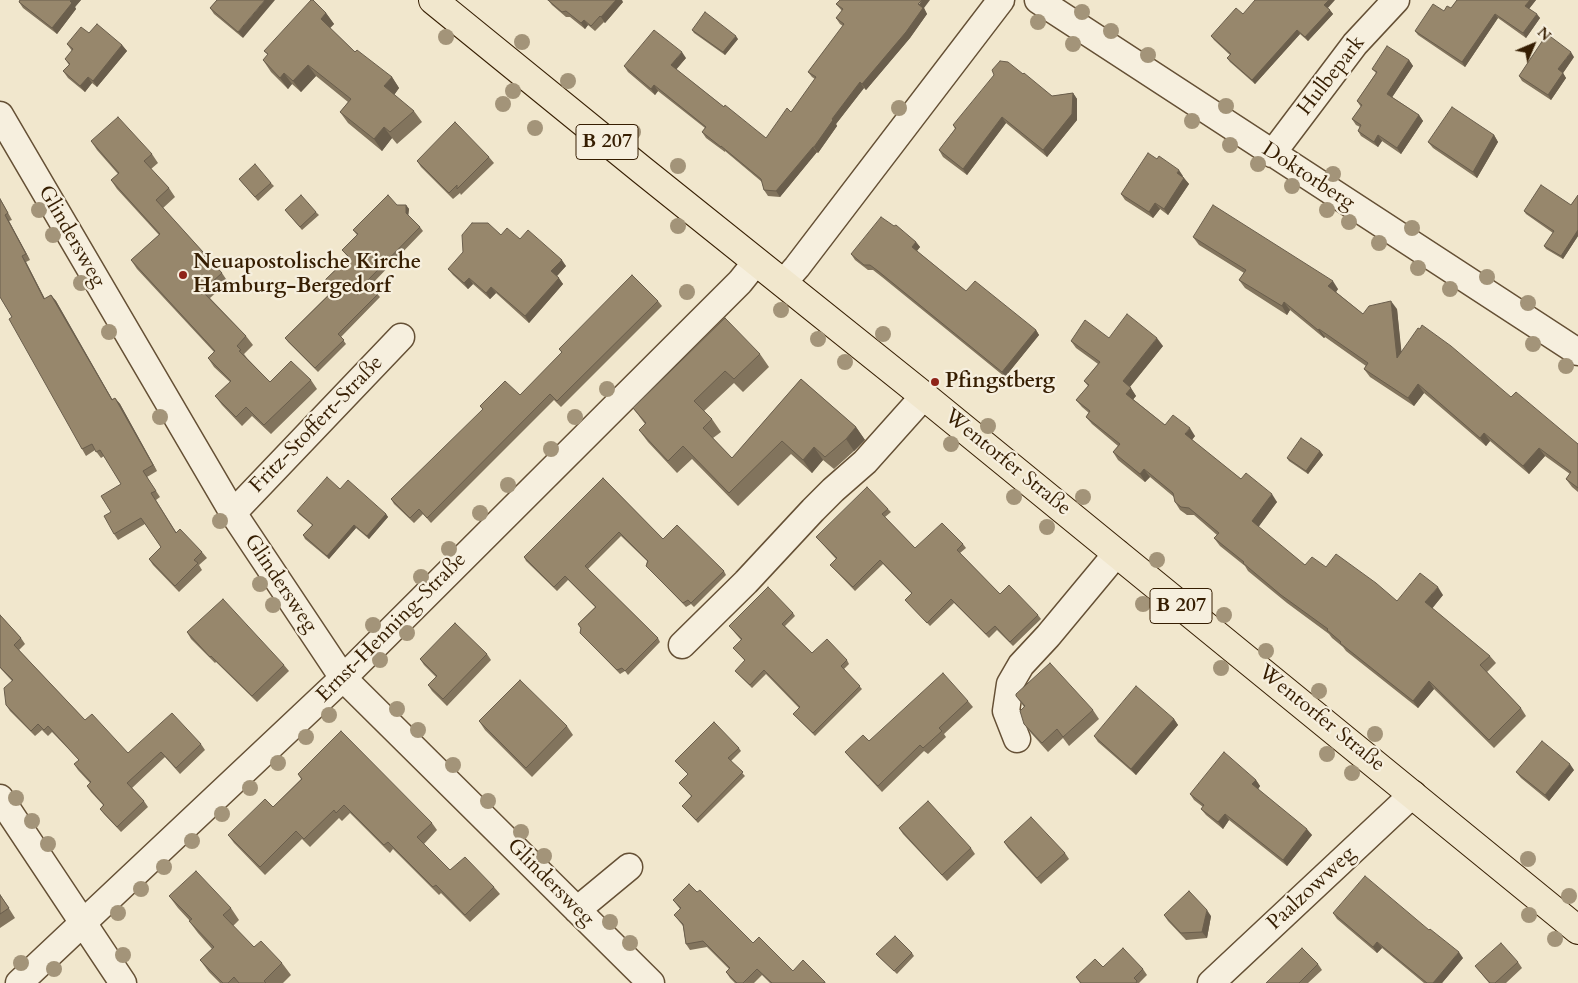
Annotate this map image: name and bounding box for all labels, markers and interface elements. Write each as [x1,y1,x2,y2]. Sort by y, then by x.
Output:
north arrow [1508,20,1558,70]
text: N [1533,23,1555,45]
street label: Hulbepark [1293,31,1371,121]
road number: B 207 [576,124,638,160]
street label: Doktorberg [1257,138,1359,216]
street label: Glindersweg [32,182,110,292]
place label: Neuapostolische Kirche Hamburg-Bergedorf [193,250,421,300]
marker: Neuapostolische Kirche Hamburg-Bergedorf [177,269,189,281]
street label: Fritz-Stoffert-Straße [245,351,389,499]
place label: Pfingstberg [945,369,1055,395]
marker: Pfingstberg [929,376,941,388]
street label: Wentorfer Straße [939,404,1075,522]
street label: Glindersweg [238,530,322,638]
street label: Ernst-Henning-Straße [312,548,472,708]
road number: B 207 [1150,588,1212,624]
street label: Wentorfer Straße [1253,660,1389,778]
street label: Glindersweg [501,834,599,932]
street label: Paalzowweg [1263,842,1361,936]

